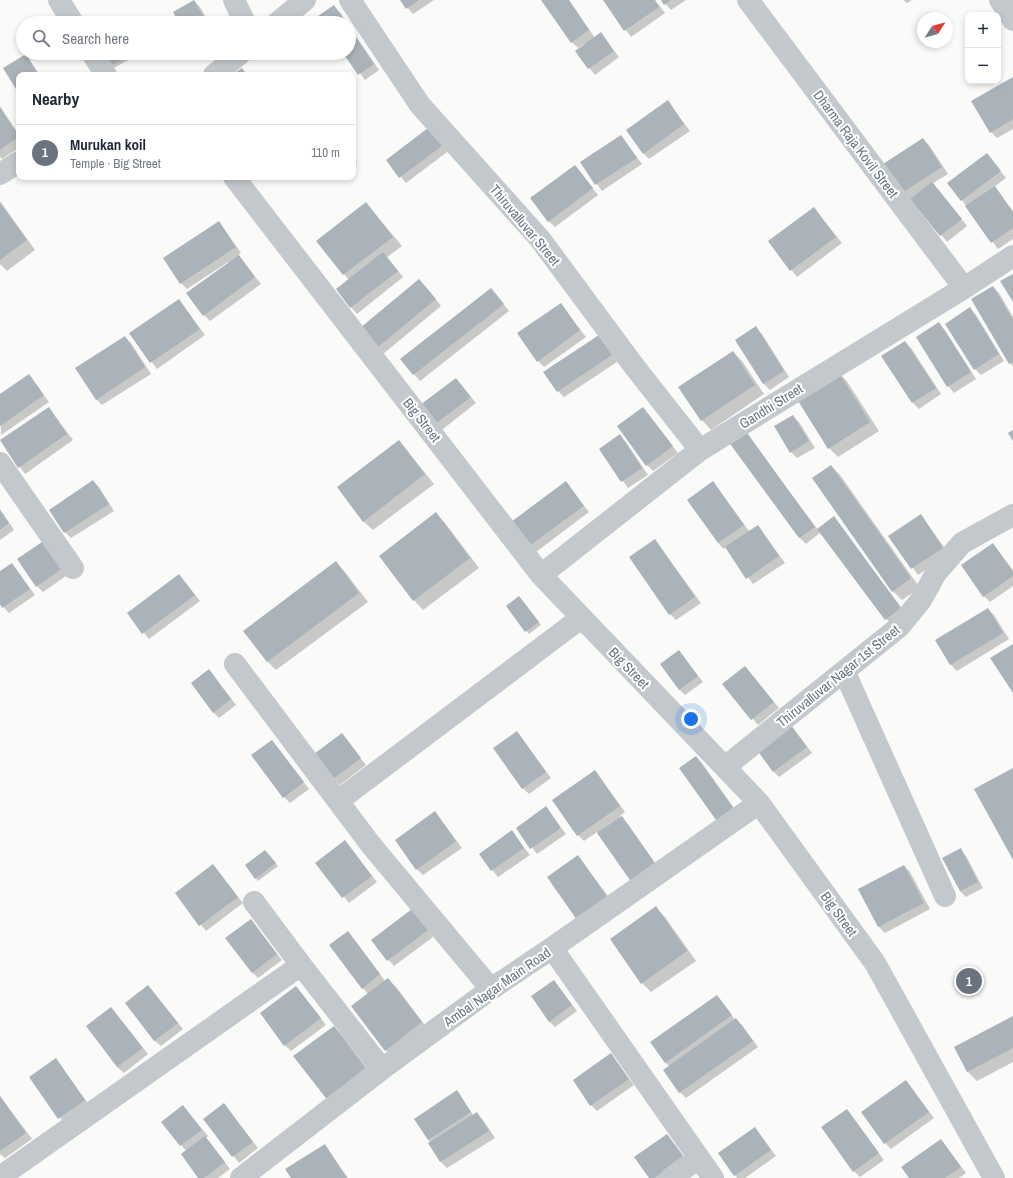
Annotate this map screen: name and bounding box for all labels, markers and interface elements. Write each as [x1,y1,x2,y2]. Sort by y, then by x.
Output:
north arrow [917,12,953,48]
map controls [965,12,1001,84]
button: + [965,12,1001,48]
search box [16,16,356,60]
icon: search [30,27,52,49]
text: Search here [62,28,129,49]
button: − [965,48,1001,84]
text: Nearby [32,87,79,110]
street label: Dharma Raja Kovil Street [810,87,902,201]
text: Murukan koil [70,134,146,155]
text: 1 [42,144,48,161]
text: 110 m [311,144,340,161]
text: Temple · Big Street [70,155,161,172]
street label: Thiruvalluvar Street [486,181,564,269]
street label: Gandhi Street [736,379,806,433]
street label: Big Street [399,394,445,446]
street label: Thiruvalluvar Nagar 1st Street [773,621,903,731]
street label: Big Street [605,643,653,693]
your location [681,709,701,729]
street label: Big Street [817,888,861,940]
street label: Ambal Nagar Main Road [439,943,554,1031]
pin: 1 [956,966,982,996]

